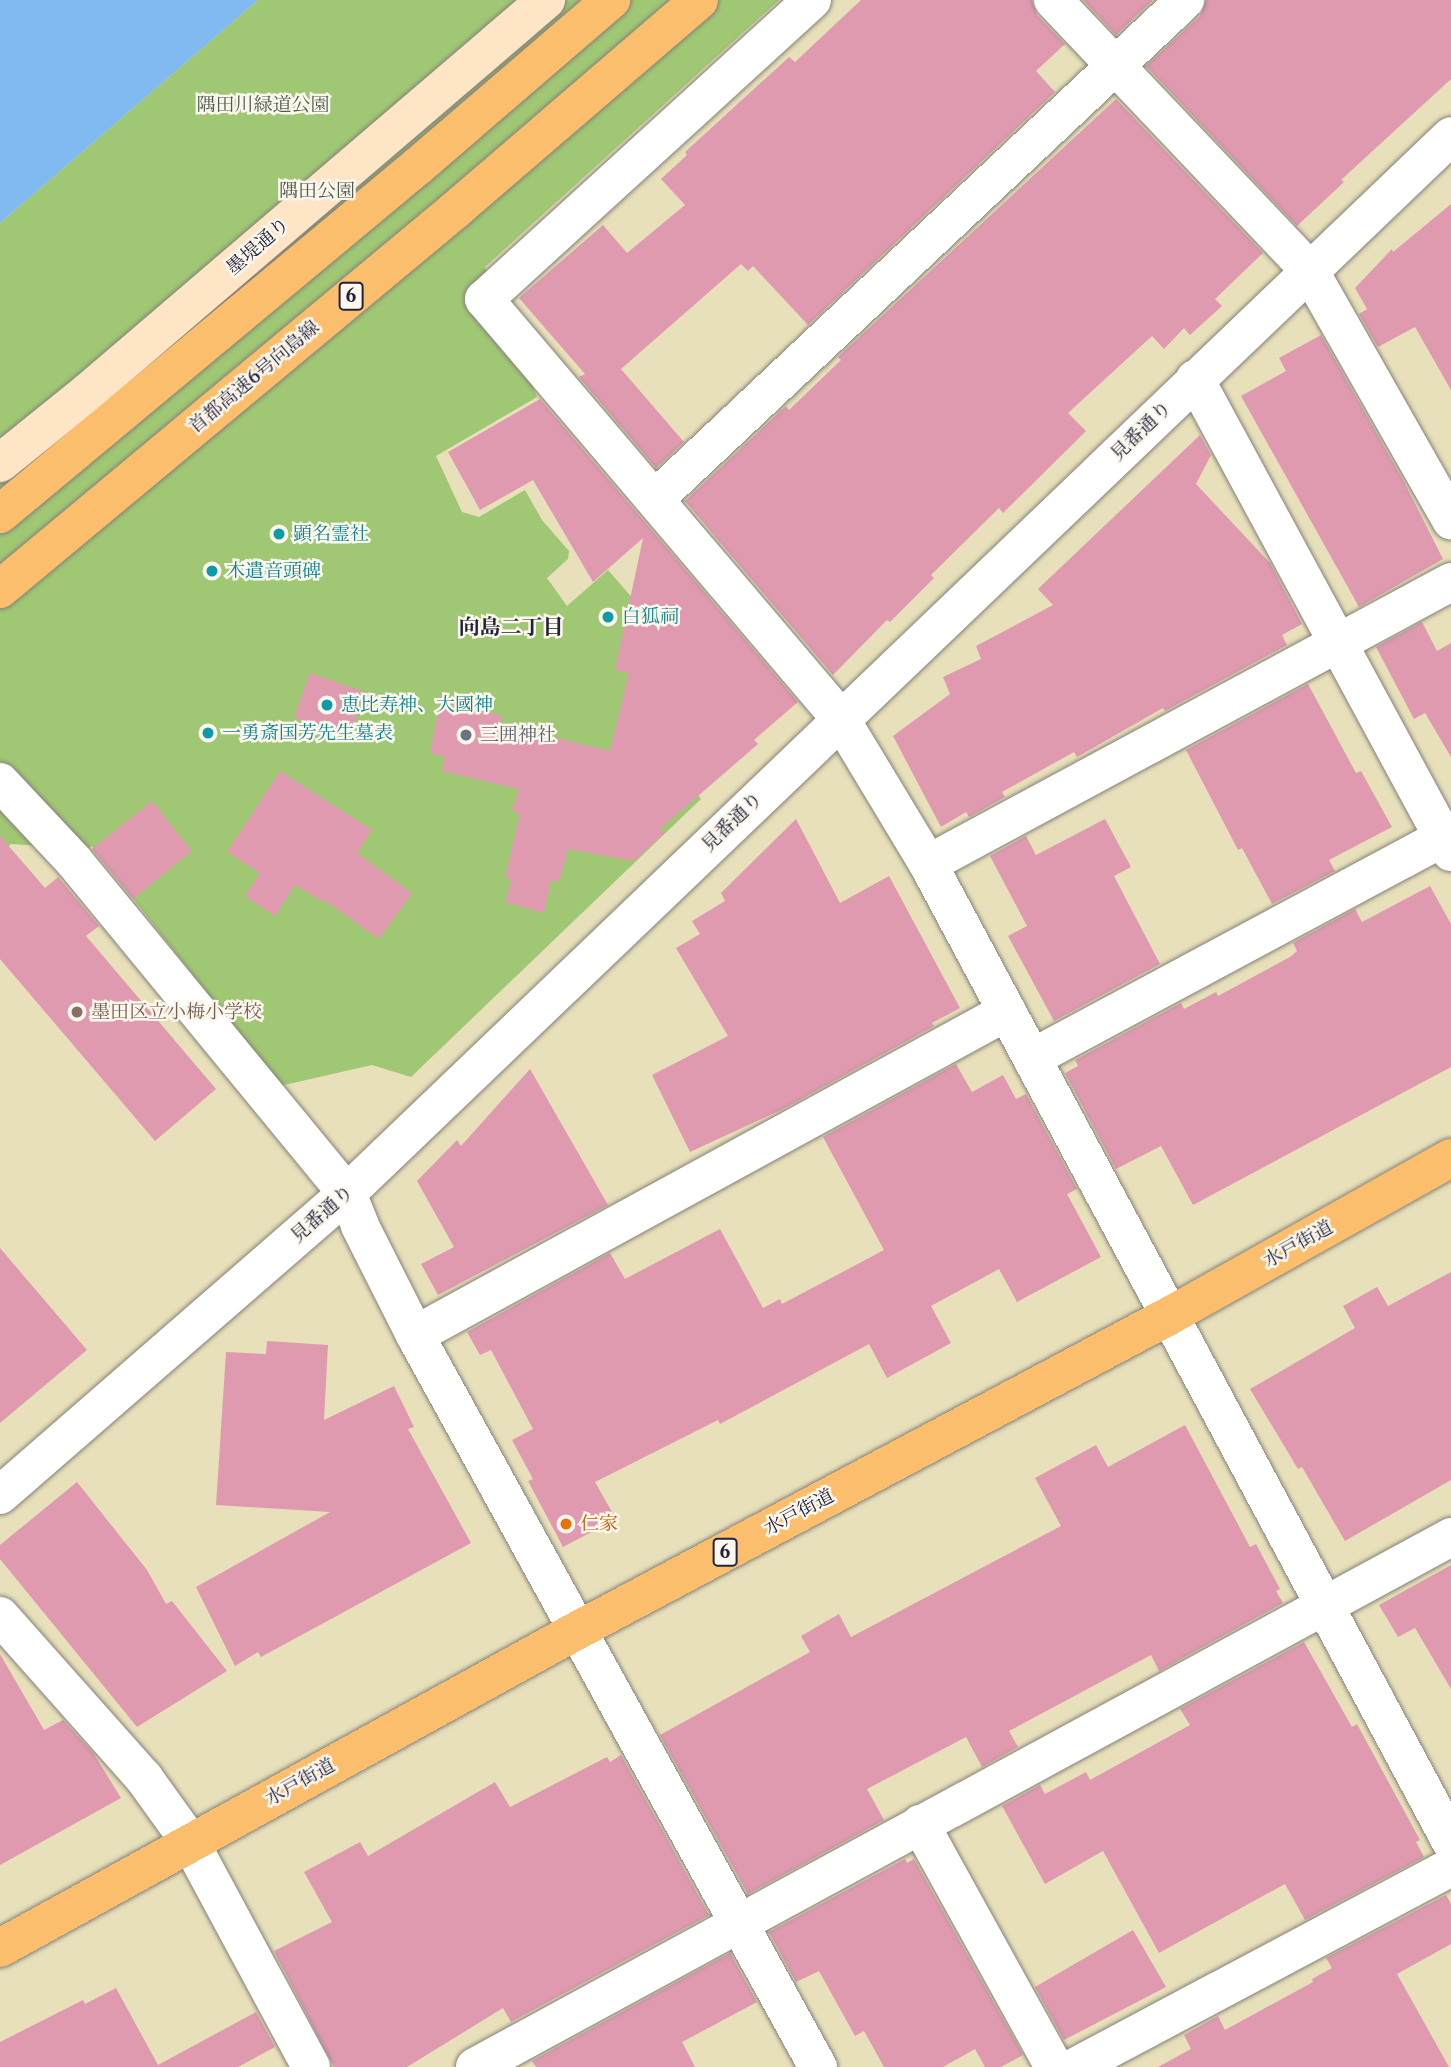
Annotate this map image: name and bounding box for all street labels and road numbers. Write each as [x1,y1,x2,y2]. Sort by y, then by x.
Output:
street label: 墨堤通り [222,212,294,280]
road number: 6 [337,282,365,310]
street label: 首都高速6号向島線 [184,316,324,438]
street label: 見番通り [1106,396,1176,466]
street label: 見番通り [697,787,767,857]
street label: 見番通り [286,1180,358,1248]
street label: 水戸街道 [1259,1216,1337,1272]
street label: 水戸街道 [760,1484,838,1540]
road number: 6 [711,1538,739,1567]
street label: 水戸街道 [261,1754,339,1810]

